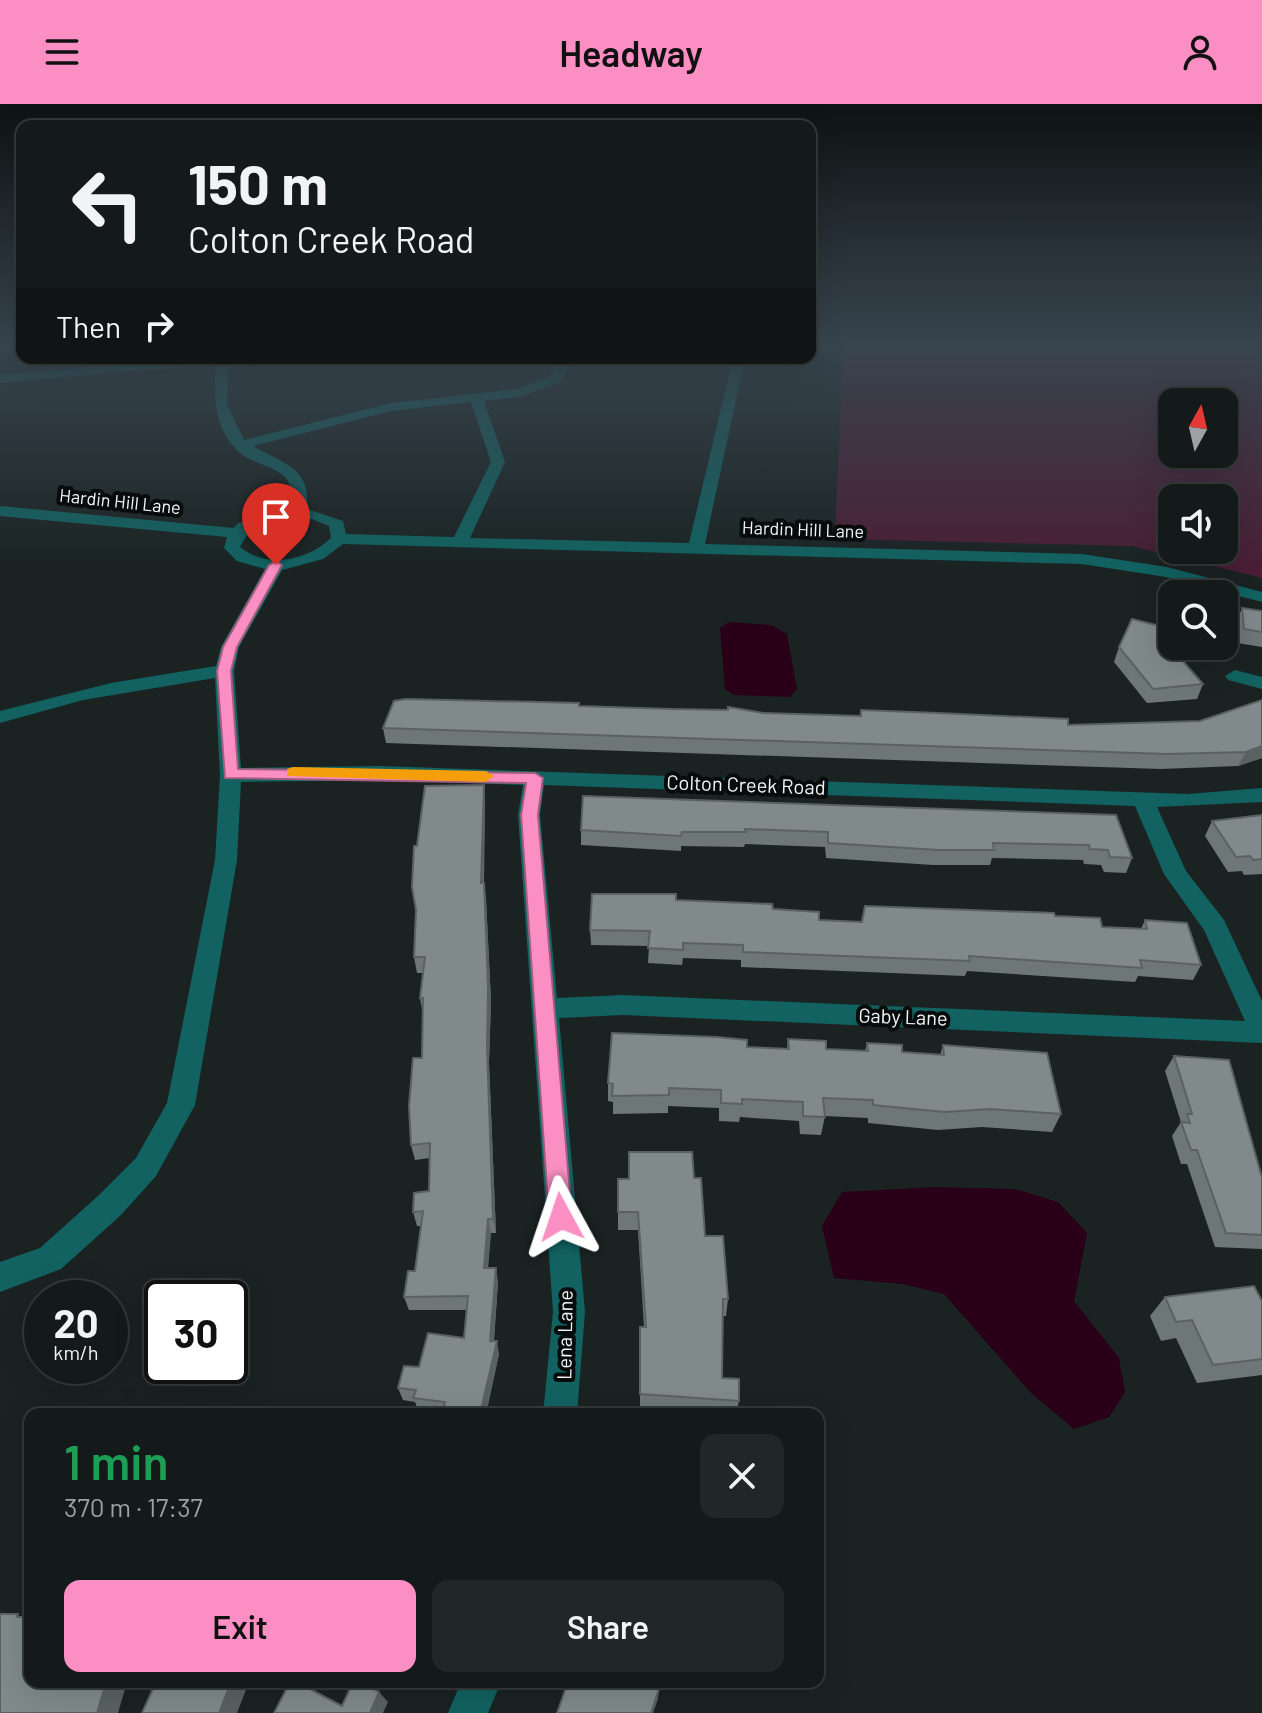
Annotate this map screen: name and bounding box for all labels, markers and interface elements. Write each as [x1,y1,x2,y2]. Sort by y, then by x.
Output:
icon: menu [40,30,84,74]
icon: person [1178,30,1222,74]
text: Headway [559,31,703,74]
text: 150 m [188,149,328,216]
icon: left [56,152,160,256]
text: Colton Creek Road [188,217,475,260]
icon: right [137,304,181,348]
text: Then [56,308,121,344]
north arrow [1158,388,1238,468]
map controls [1158,388,1238,660]
pin [242,483,310,565]
street label: Hardin Hill Lane [58,484,182,518]
button: sound [1158,484,1238,564]
icon: arrive [254,495,298,539]
street label: Hardin Hill Lane [742,516,864,542]
button: search [1158,580,1238,660]
street label: Colton Creek Road [666,769,826,799]
street label: Gaby Lane [858,1002,948,1030]
position arrow [519,1175,603,1259]
speed limit sign: 30 [144,1280,248,1384]
street label: Lena Lane [551,1290,577,1380]
text: 20 [53,1298,99,1346]
text: km/h [53,1340,99,1364]
text: 1 min [64,1432,169,1490]
button: close [700,1434,784,1518]
text: 370 m · 17:37 [64,1491,203,1522]
button: Exit [64,1580,416,1672]
button: Share [432,1580,784,1672]

